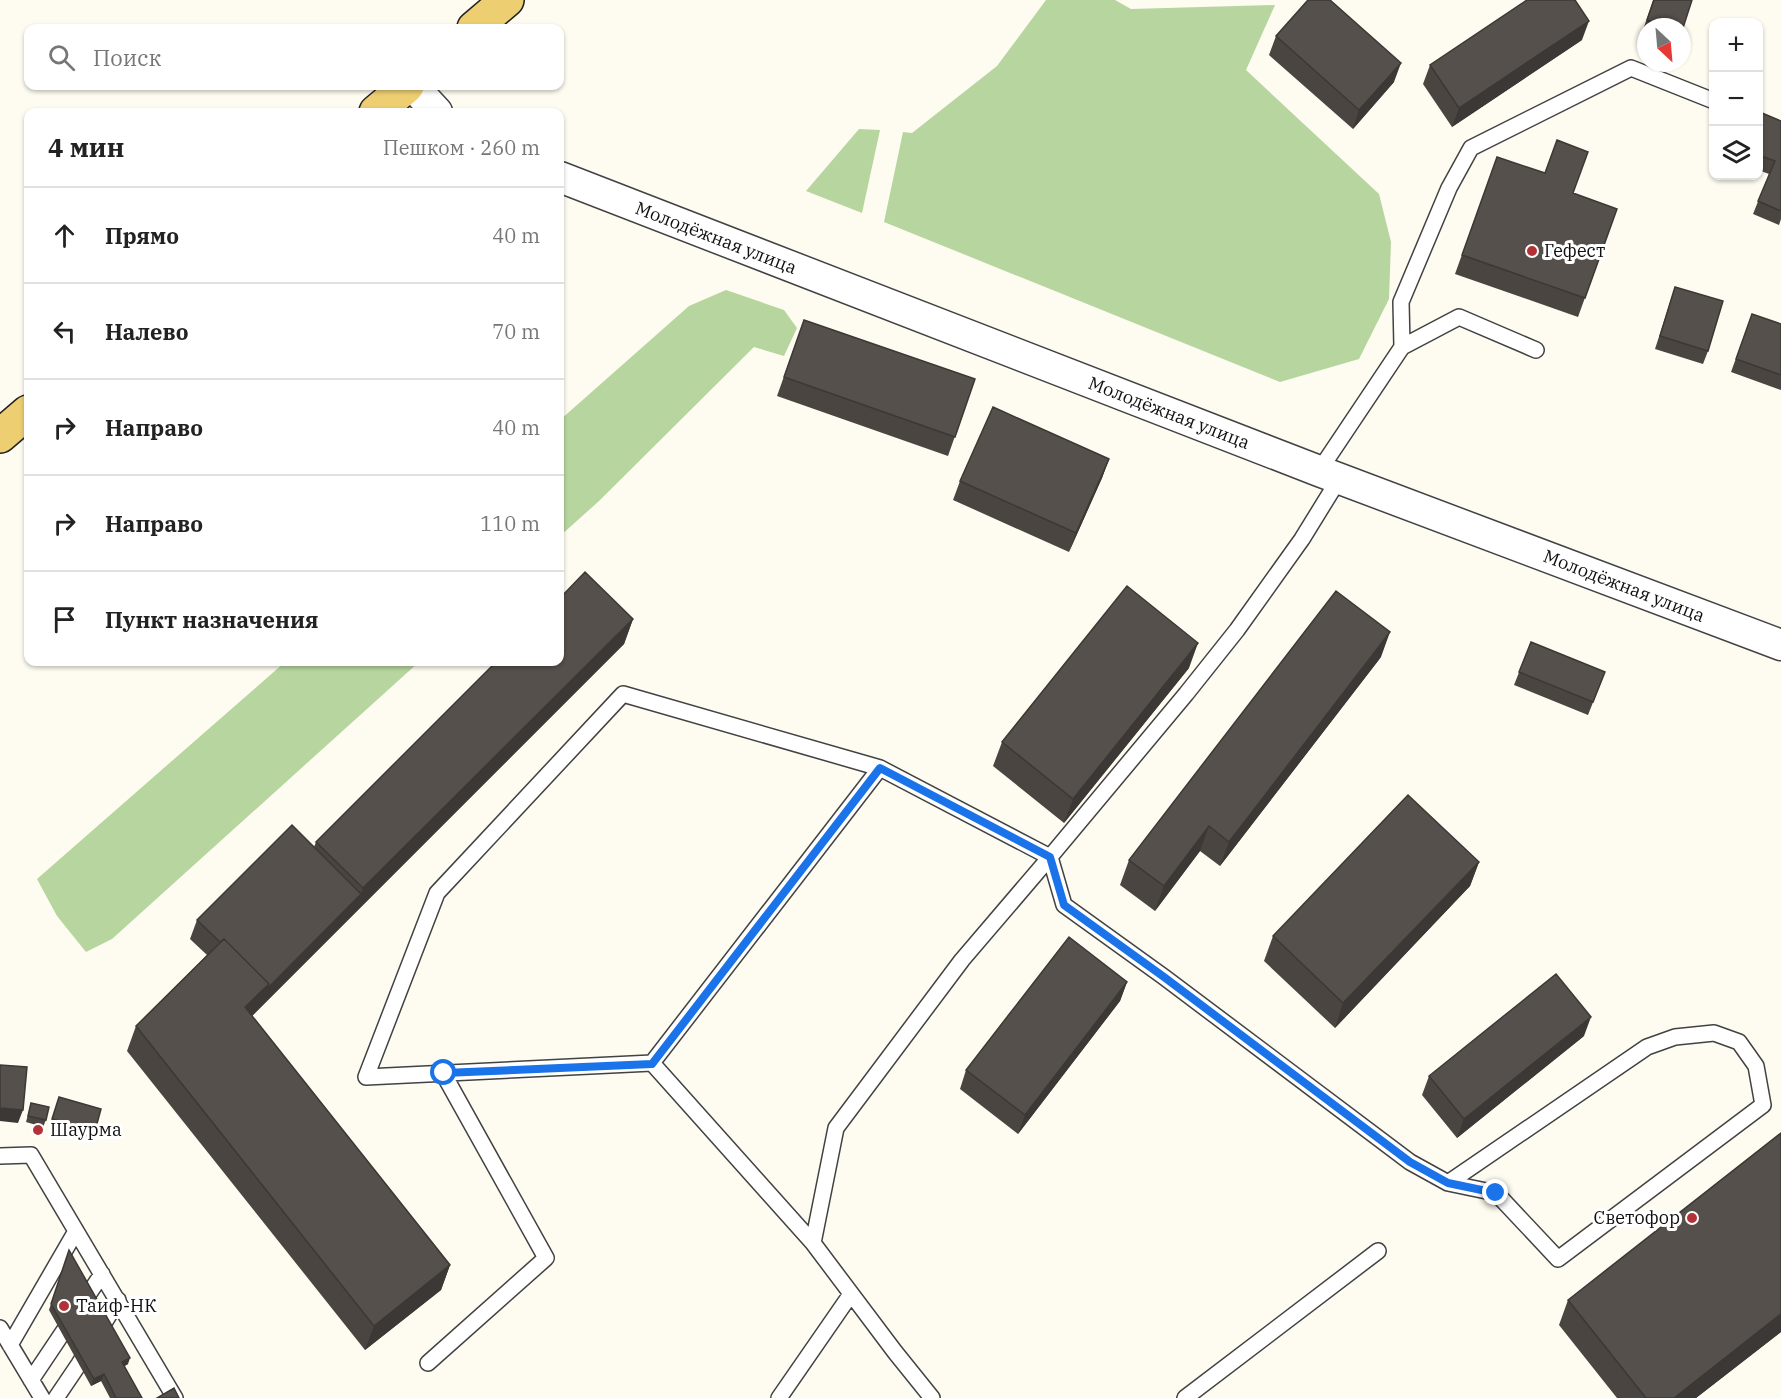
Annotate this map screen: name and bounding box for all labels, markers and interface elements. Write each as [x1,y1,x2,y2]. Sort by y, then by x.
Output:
north arrow [1637,18,1691,72]
map controls [1709,18,1763,180]
button: + [1709,18,1763,72]
search box [24,24,564,90]
icon: search [45,41,78,74]
text: Поиск [93,43,161,72]
button: − [1709,72,1763,126]
button: layers [1709,126,1763,180]
text: 4 мин [48,130,124,164]
text: Пешком · 260 m [383,134,540,161]
street label: Молодёжная улица [632,196,800,279]
icon: ahead [48,219,81,252]
text: Прямо [105,221,179,250]
text: 40 m [492,222,540,249]
place label: Гефест [1544,239,1605,262]
marker: Гефест [1525,244,1539,258]
icon: left [48,315,81,348]
text: Налево [105,317,189,346]
text: 70 m [492,318,540,345]
street label: Молодёжная улица [1085,371,1253,454]
icon: right [48,411,81,444]
text: Направо [105,413,203,442]
text: 40 m [492,414,540,441]
icon: right [48,507,81,540]
text: Направо [105,509,203,538]
text: 110 m [480,510,540,537]
street label: Молодёжная улица [1540,544,1708,627]
icon: arrive [48,603,81,636]
text: Пункт назначения [105,605,319,634]
route start [430,1059,456,1085]
place label: Шаурма [50,1118,122,1141]
marker: Шаурма [31,1123,45,1137]
route end [1482,1179,1508,1205]
place label: Светофор [1593,1206,1680,1229]
marker: Светофор [1685,1211,1699,1225]
place label: Таиф-НК [76,1294,157,1317]
marker: Таиф-НК [57,1299,71,1313]

